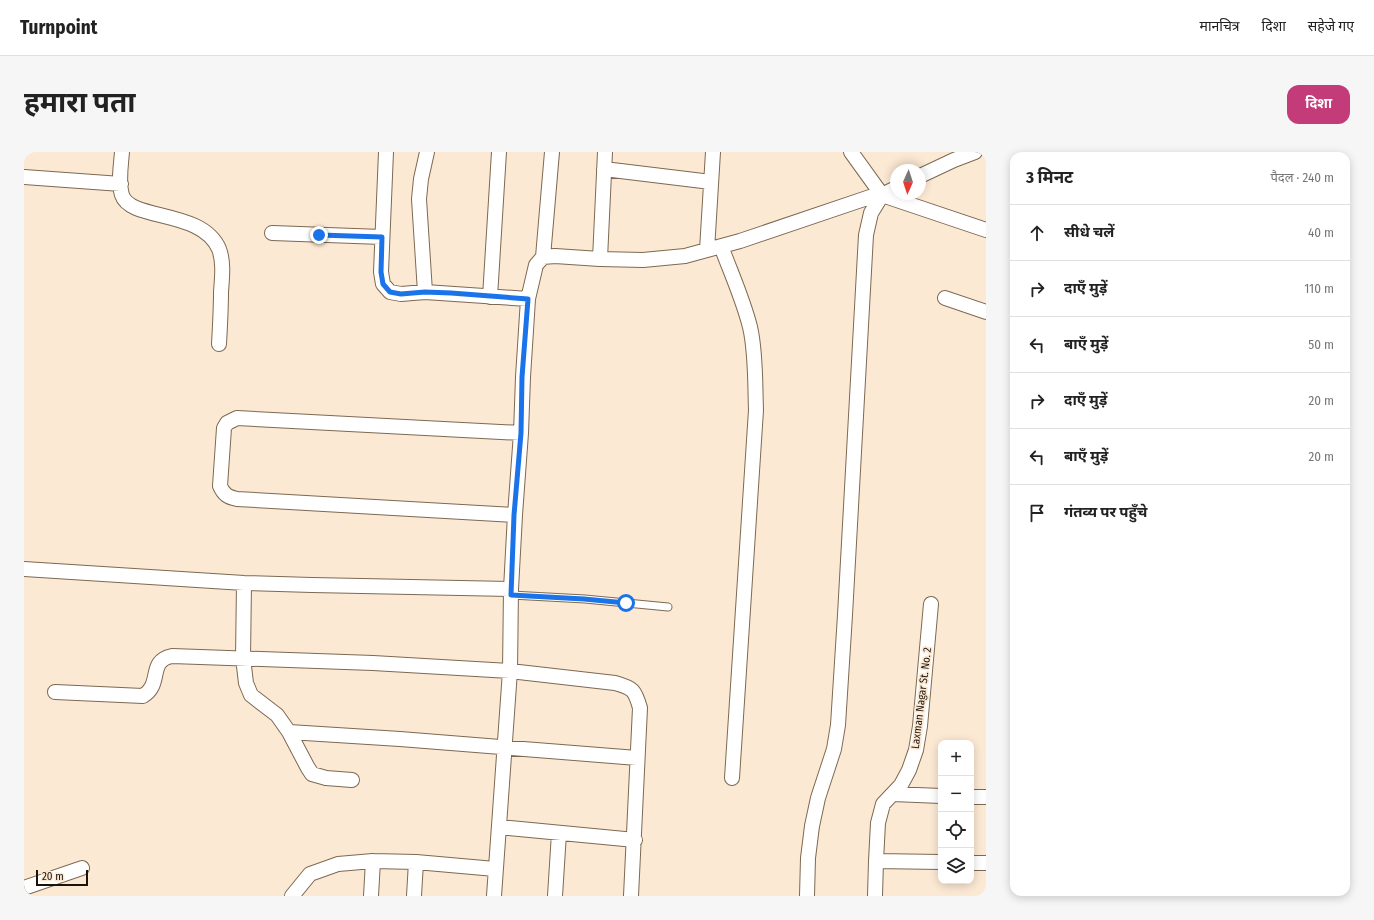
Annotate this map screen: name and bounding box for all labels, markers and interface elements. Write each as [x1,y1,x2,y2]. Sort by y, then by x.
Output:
text: Turnpoint [20,16,97,39]
text: मानचित्र [1200,18,1240,35]
text: दिशा [1262,18,1286,35]
text: सहेजे गए [1308,18,1354,35]
button: दिशा [1287,85,1350,124]
text: हमारा पता [24,86,136,119]
north arrow [890,164,926,200]
text: 3 मिनट [1026,167,1073,188]
text: पैदल · 240 m [1270,170,1334,185]
icon: ahead [1026,222,1048,244]
text: सीधे चलें [1064,223,1114,241]
text: 40 m [1308,225,1334,240]
route end [310,226,328,244]
icon: right [1026,278,1048,300]
text: दाएँ मुड़ें [1064,279,1107,297]
text: 110 m [1304,281,1334,296]
icon: left [1026,334,1048,356]
text: बाएँ मुड़ें [1064,335,1108,353]
text: 50 m [1308,337,1334,352]
icon: right [1026,390,1048,412]
text: दाएँ मुड़ें [1064,391,1107,409]
text: 20 m [1308,393,1334,408]
icon: left [1026,446,1048,468]
text: बाएँ मुड़ें [1064,447,1108,465]
text: 20 m [1308,449,1334,464]
icon: arrive [1026,502,1048,524]
text: गंतव्य पर पहुँचे [1064,503,1147,521]
route start [617,594,635,612]
street label: Laxman Nagar St. No. 2 [909,646,934,750]
map controls [938,740,974,884]
button: + [938,740,974,776]
button: − [938,776,974,812]
button: locate [938,812,974,848]
button: layers [938,848,974,884]
scale bar [36,868,88,887]
text: 20 m [42,870,64,883]

